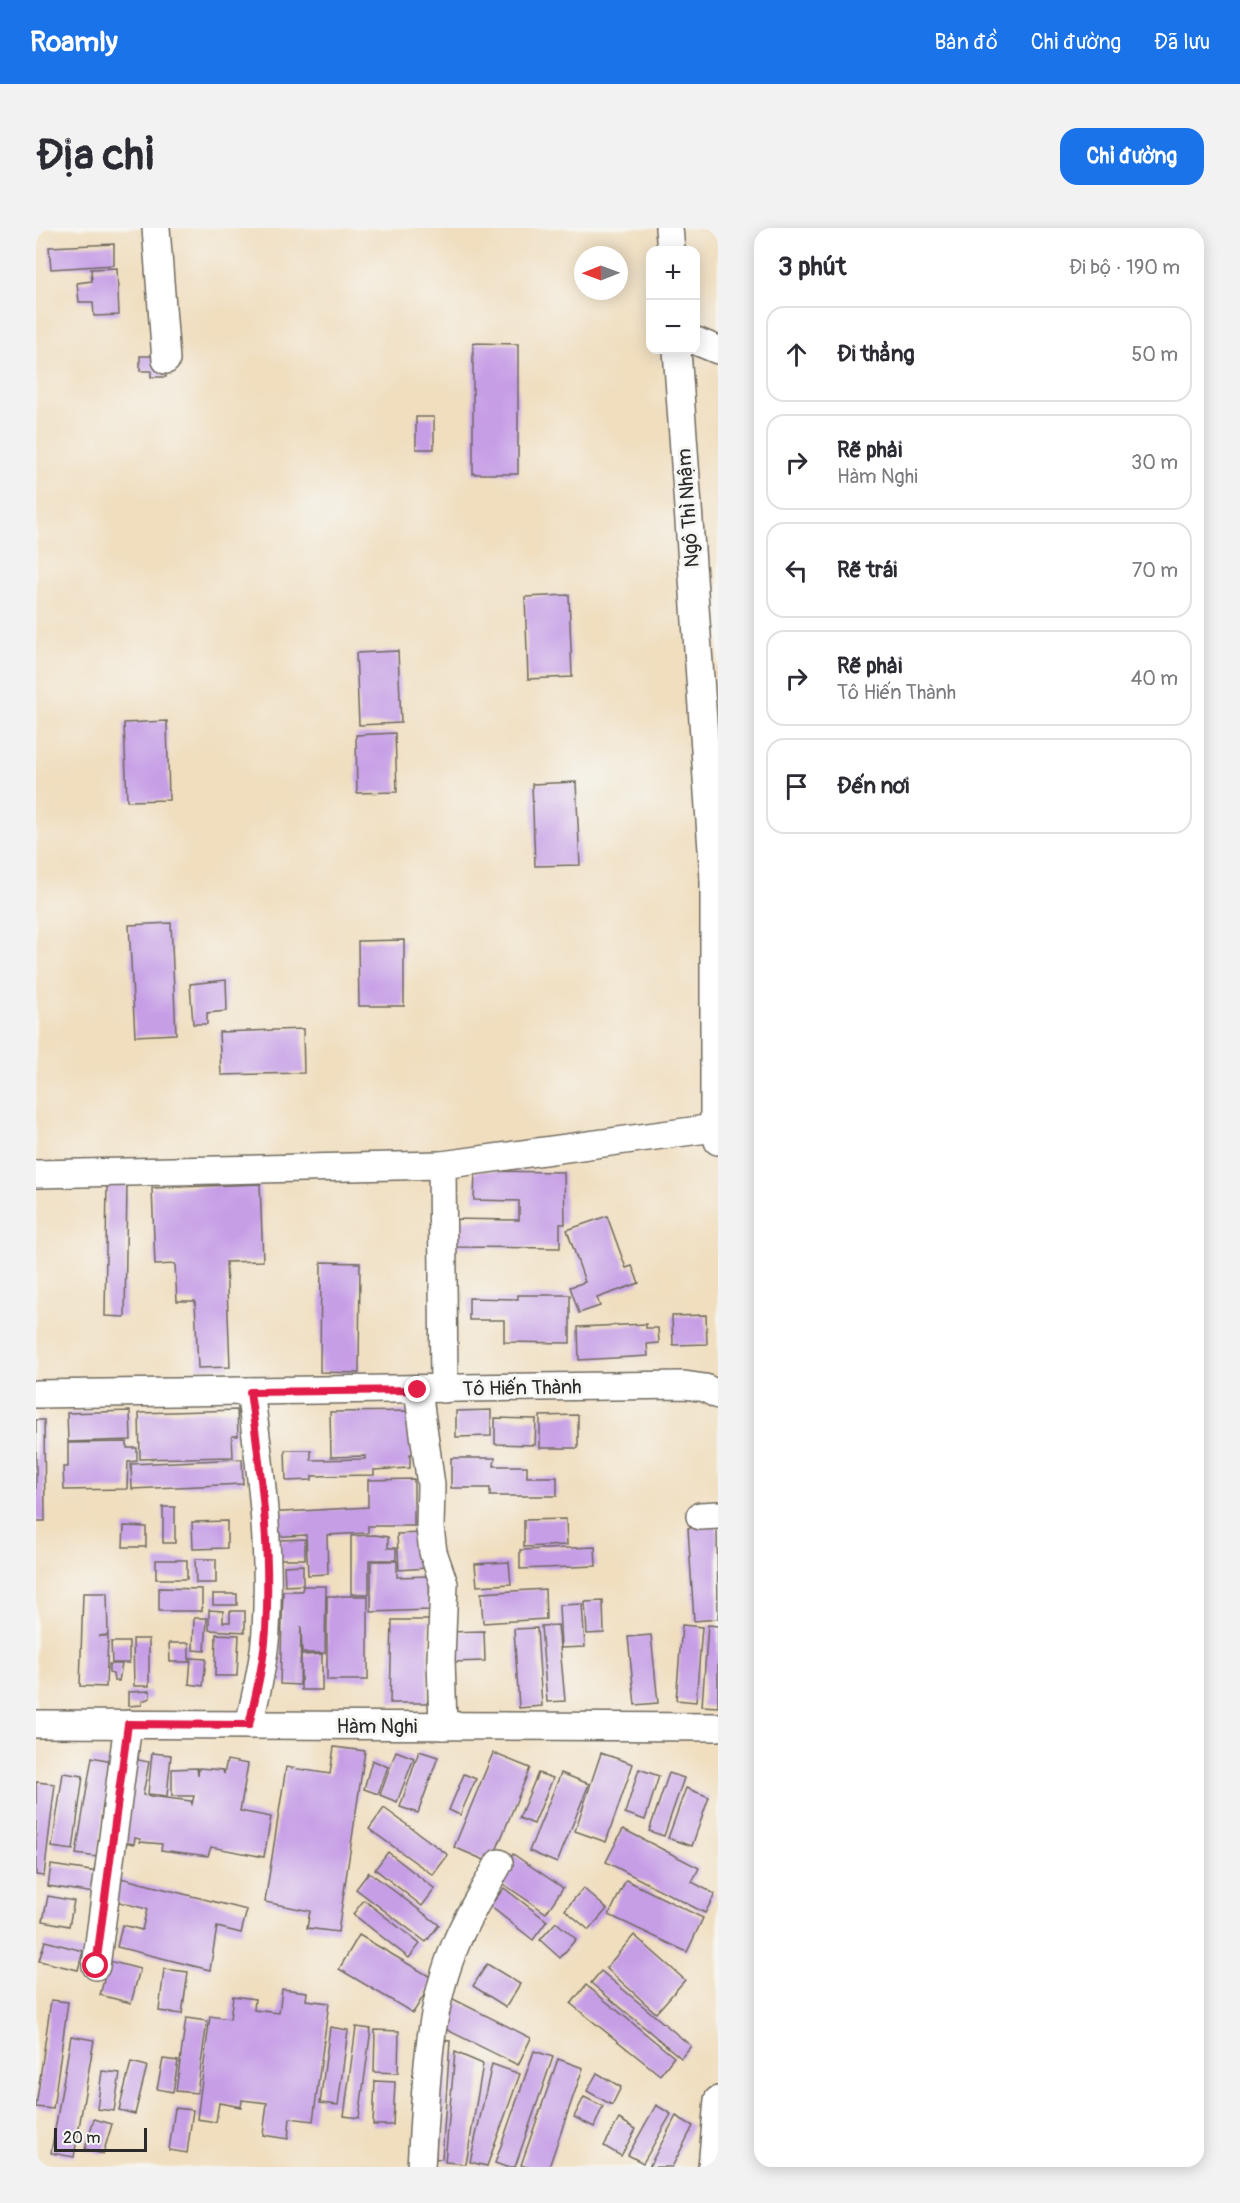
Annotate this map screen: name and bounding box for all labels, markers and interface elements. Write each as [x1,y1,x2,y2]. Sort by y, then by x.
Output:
text: Roamly [30,25,118,60]
text: Bản đồ [934,29,998,56]
text: Chỉ đường [1031,29,1121,56]
text: Đã lưu [1154,29,1210,56]
button: Chỉ đường [1060,128,1204,185]
text: Địa chỉ [36,130,154,182]
north arrow [574,246,628,300]
map controls [646,246,700,354]
button: + [646,246,700,300]
text: 3 phút [778,251,847,283]
text: Đi bộ · 190 m [1069,255,1180,280]
button: − [646,300,700,354]
icon: ahead [780,338,813,371]
text: Đi thẳng [837,340,915,368]
text: 50 m [1131,342,1178,367]
text: Rẽ phải [837,436,902,464]
icon: right [780,446,813,479]
street label: Ngô Thì Nhậm [671,448,705,568]
text: 30 m [1131,450,1178,475]
text: Hàm Nghi [837,464,918,489]
icon: left [780,554,813,587]
text: Rẽ trái [837,556,897,584]
text: 70 m [1132,558,1178,583]
text: Rẽ phải [837,652,902,680]
icon: right [780,662,813,695]
text: 40 m [1131,666,1178,691]
text: Tô Hiến Thành [837,680,956,705]
icon: arrive [780,770,813,803]
text: Đến nơi [837,772,909,800]
street label: Tô Hiến Thành [462,1374,582,1402]
route end [404,1376,430,1402]
street label: Hàm Nghi [337,1714,417,1739]
route start [82,1952,108,1978]
scale bar [54,2125,147,2152]
text: 20 m [63,2128,101,2148]

